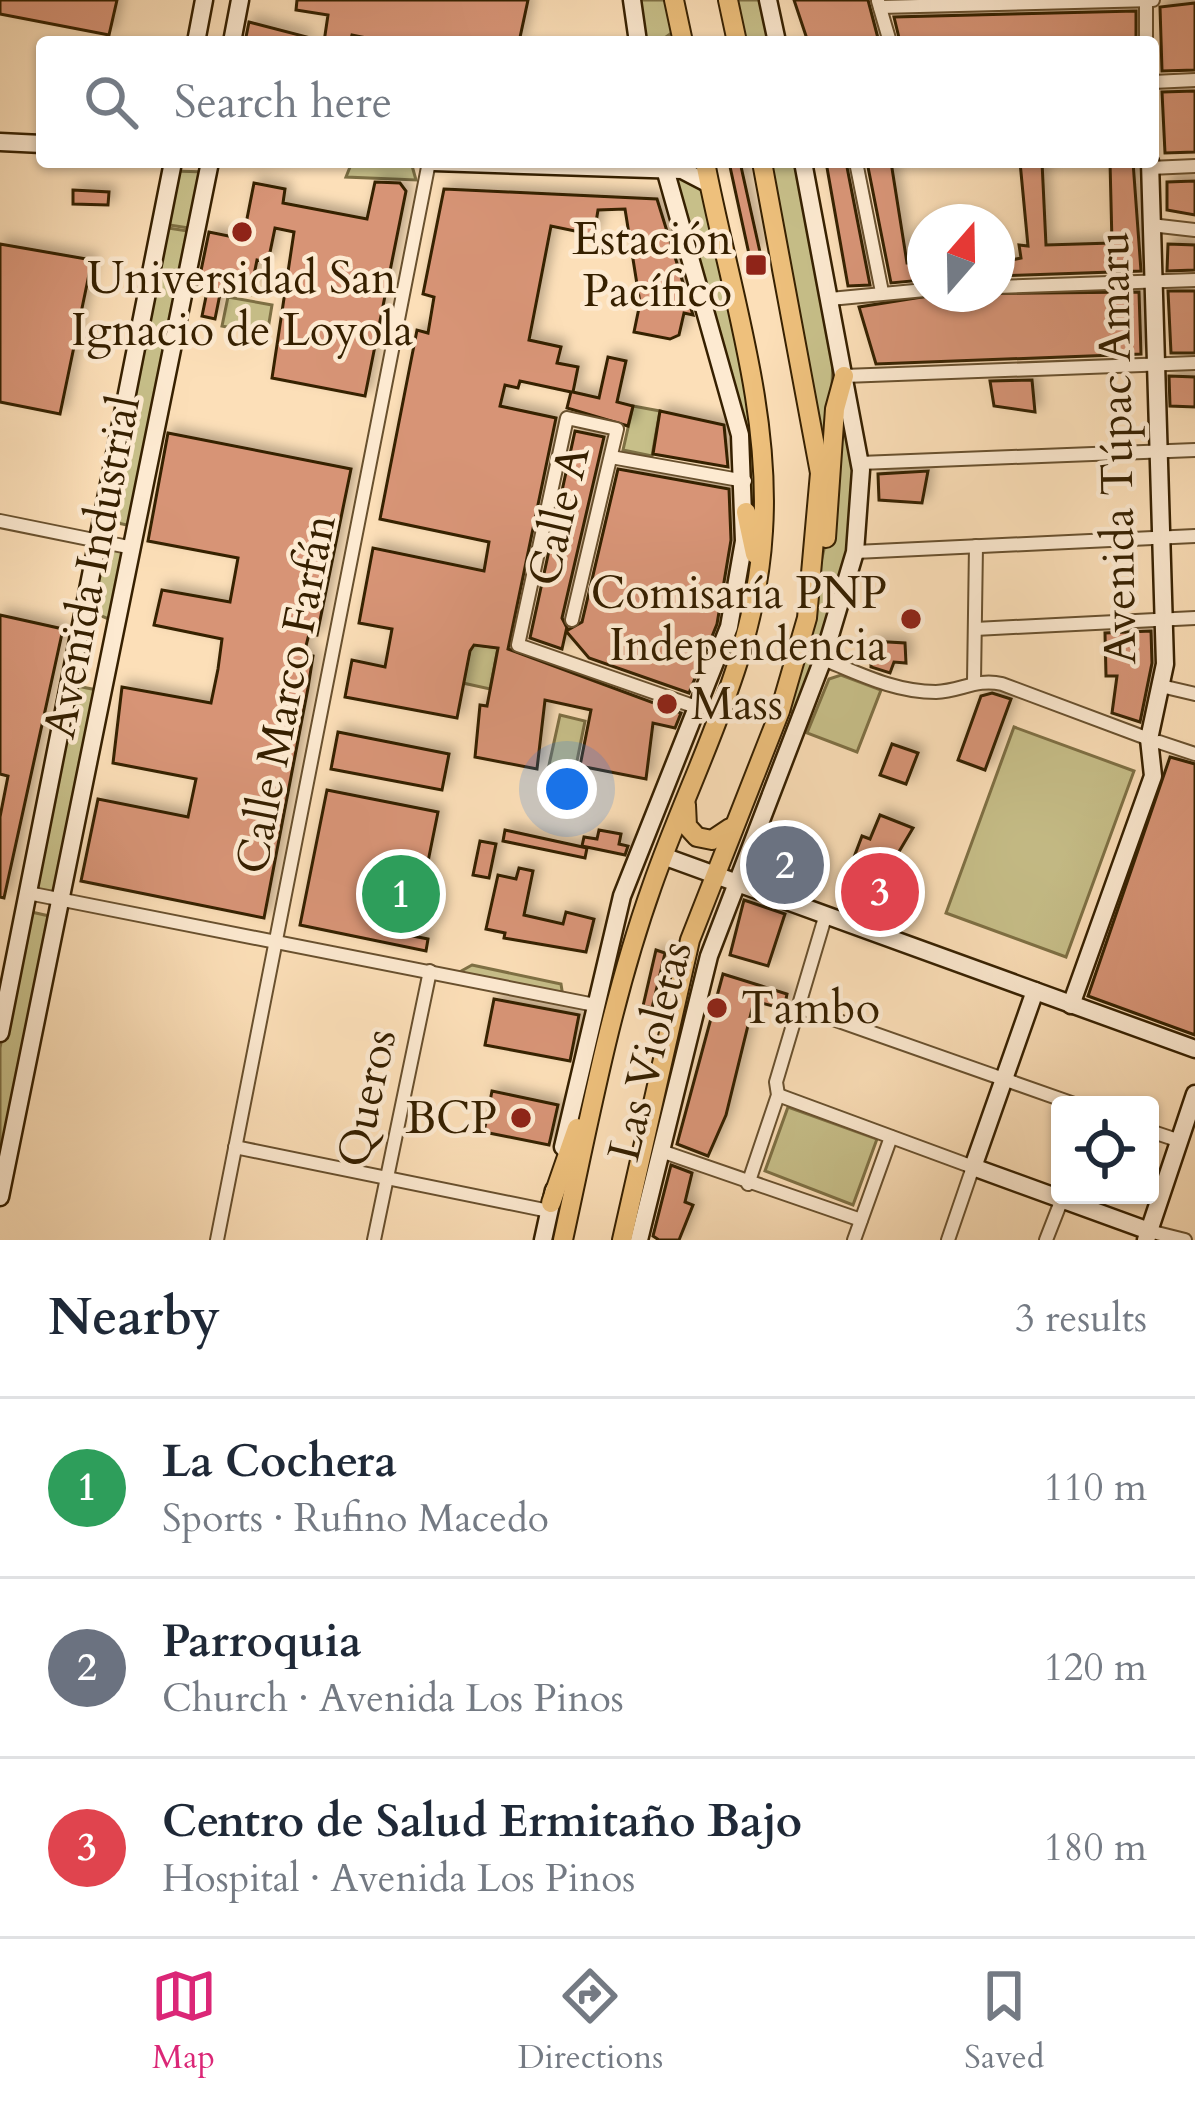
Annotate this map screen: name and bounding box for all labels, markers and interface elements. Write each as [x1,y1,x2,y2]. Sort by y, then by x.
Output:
search box [36,36,1159,168]
icon: search [78,69,144,135]
text: Search here [174,72,392,133]
north arrow [907,204,1015,312]
place label: Estación Pacífico [572,209,732,322]
marker: Universidad San Ignacio de Loyola [229,219,255,245]
street label: Avenida Túpac Amaru [1083,231,1151,665]
place label: Universidad San Ignacio de Loyola [71,248,413,361]
marker: Estación Pacífico [743,252,769,278]
street label: Avenida Industrial [29,390,155,744]
street label: Calle A [513,440,605,592]
street label: Calle Marco Farfán [221,509,351,879]
place label: Comisaría PNP Independencia [591,563,887,676]
marker: Comisaría PNP Independencia [898,606,924,632]
place label: Mass [691,674,783,735]
marker: Mass [654,691,680,717]
your location [537,759,597,819]
pin: 2 [746,820,824,910]
pin: 3 [841,847,919,937]
pin: 1 [362,849,440,939]
street label: Las Violetas [593,935,707,1167]
place label: Tambo [741,978,880,1039]
marker: Tambo [704,995,730,1021]
street label: Queros [323,1023,411,1173]
place label: BCP [405,1088,497,1149]
map controls [1051,1096,1159,1204]
button: locate [1051,1096,1159,1204]
marker: BCP [508,1105,534,1131]
text: Nearby [48,1283,220,1353]
text: 3 results [1015,1292,1147,1345]
text: La Cochera [162,1431,397,1492]
text: 1 [77,1461,97,1514]
text: 110 m [1044,1461,1147,1514]
text: Sports · Rufino Macedo [162,1492,549,1545]
text: Parroquia [162,1611,362,1672]
text: 2 [77,1641,97,1694]
text: 120 m [1044,1641,1147,1694]
text: Church · Avenida Los Pinos [162,1672,624,1725]
text: Centro de Salud Ermitaño Bajo [162,1791,802,1852]
text: 3 [77,1821,97,1874]
text: 180 m [1044,1821,1147,1874]
text: Hospital · Avenida Los Pinos [162,1852,635,1905]
tab: Map [151,1963,217,2080]
tab: Directions [518,1963,663,2080]
tab: Saved [964,1963,1044,2080]

